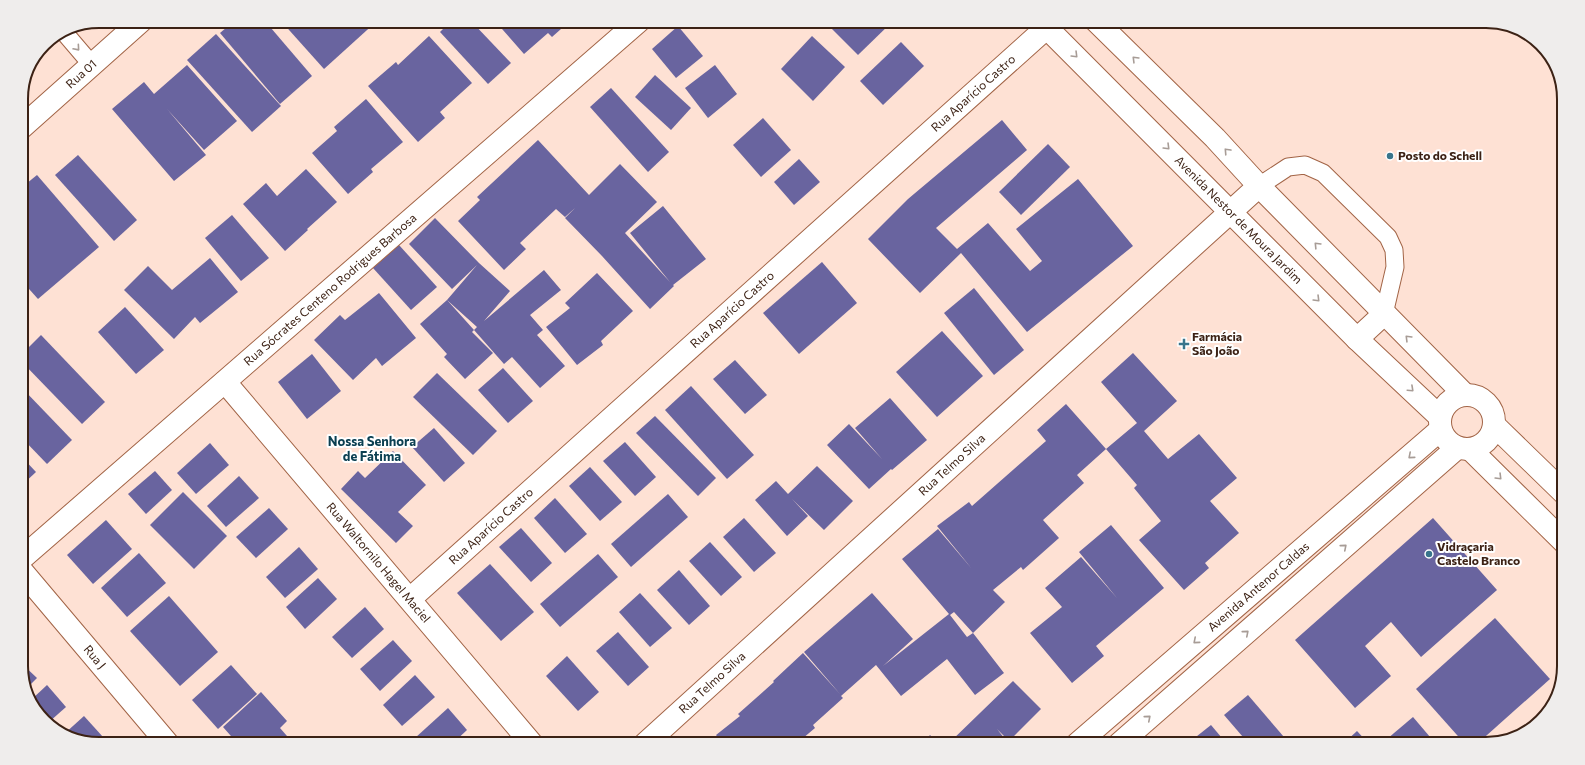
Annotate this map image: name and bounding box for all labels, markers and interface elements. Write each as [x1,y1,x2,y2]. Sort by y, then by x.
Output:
one-way arrow [73,43,80,51]
one-way arrow [1070,50,1078,58]
street label: Rua Aparício Castro [928,51,1018,134]
street label: Rua 01 [63,56,99,91]
one-way arrow [1132,56,1140,64]
one-way arrow [1162,142,1170,150]
one-way arrow [1224,148,1232,156]
place label: Posto do Schell [1398,148,1482,162]
marker: Posto do Schell [1385,151,1395,161]
street label: Avenida Nestor de Moura Jardim [1172,152,1306,286]
street label: Rua Sócrates Centeno Rodrigues Barbosa [240,210,419,368]
one-way arrow [1314,242,1322,250]
street label: Rua Aparício Castro [687,268,776,350]
one-way arrow [1313,294,1320,302]
place label: Farmácia São João [1192,329,1242,358]
one-way arrow [1405,335,1413,343]
marker: Farmácia São João [1179,339,1189,349]
one-way arrow [1406,385,1414,392]
street label: Rua Telmo Silva [915,430,988,498]
district label: Nossa Senhora de Fátima [328,433,416,464]
one-way arrow [1408,451,1416,458]
one-way arrow [1494,472,1502,480]
street label: Rua Aparício Castro [446,484,535,567]
street label: Rua Waltornilo Hagel Maciel [324,499,434,625]
street label: Avenida Antenor Caldas [1204,539,1311,634]
place label: Vidraçaria Castelo Branco [1437,539,1520,567]
one-way arrow [1339,544,1347,552]
marker: Vidraçaria Castelo Branco [1424,549,1434,559]
one-way arrow [1242,630,1249,637]
one-way arrow [1193,636,1201,644]
street label: Rua J [81,642,109,672]
street label: Rua Telmo Silva [676,648,748,716]
one-way arrow [1144,716,1151,723]

